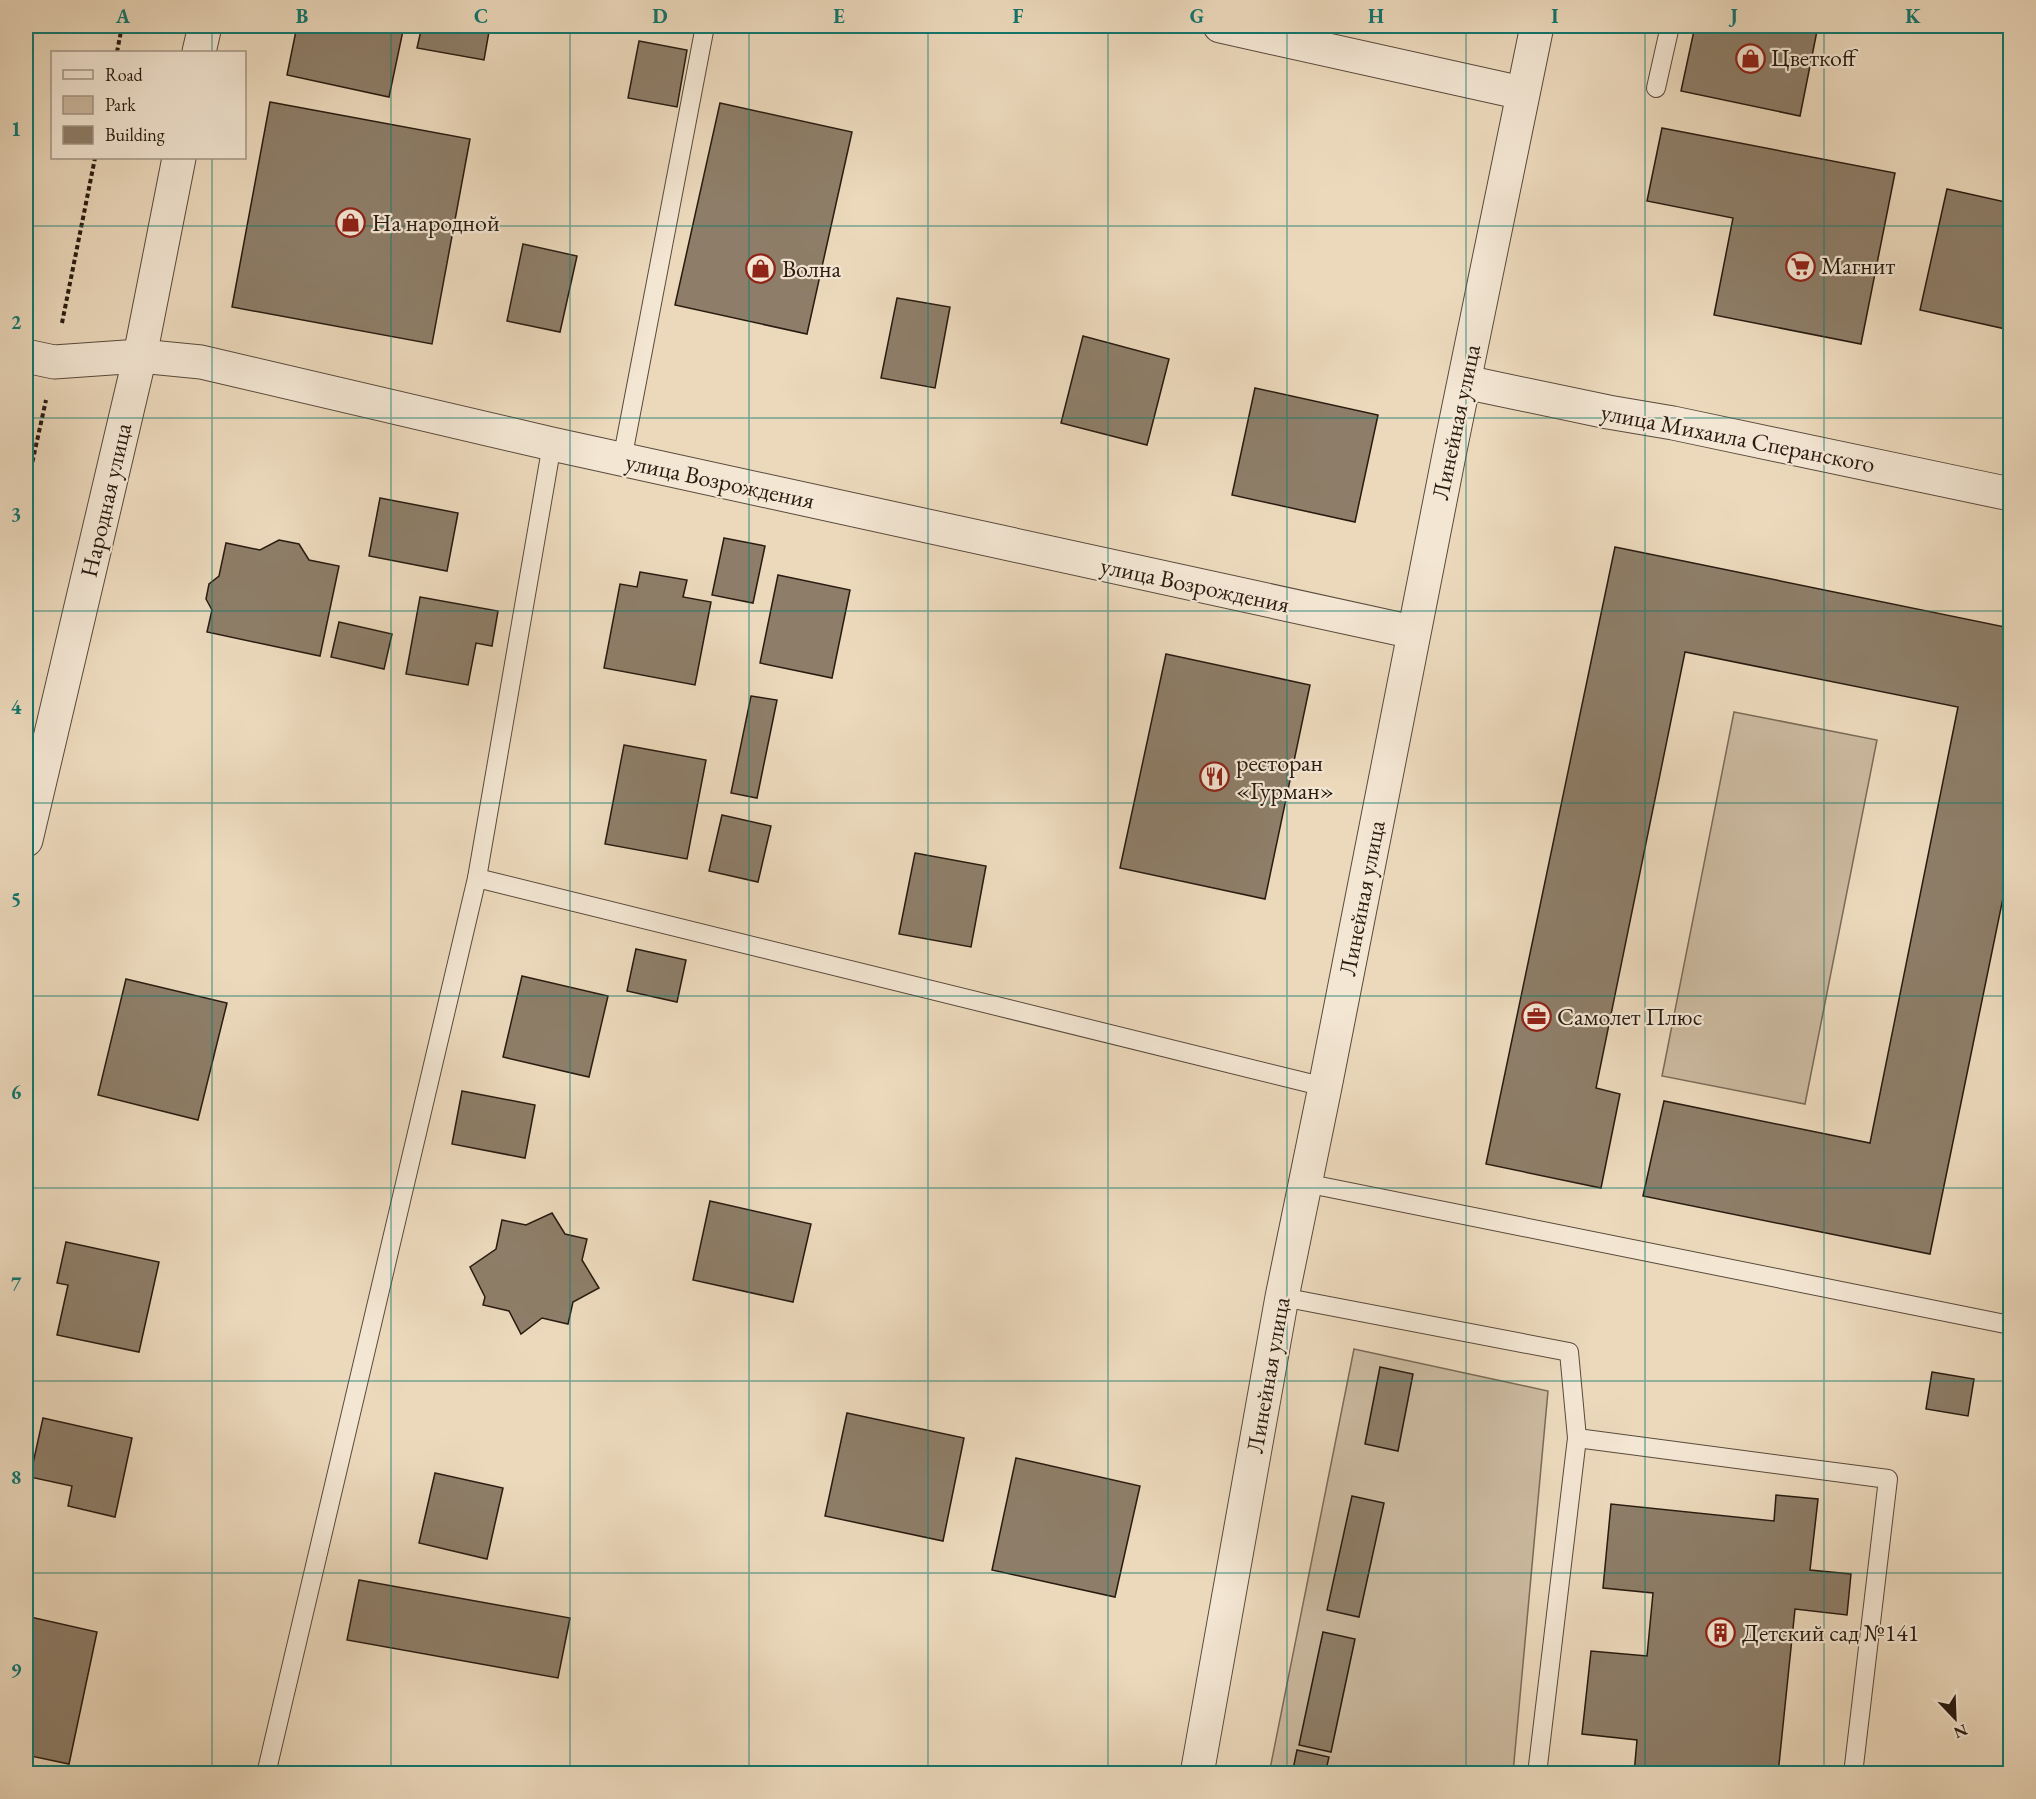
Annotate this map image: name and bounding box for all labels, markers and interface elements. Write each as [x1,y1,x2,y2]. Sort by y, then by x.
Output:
text: A [115,3,131,29]
text: B [296,3,308,29]
text: C [474,3,488,29]
text: D [652,3,668,29]
text: E [833,3,845,29]
text: F [1013,3,1024,29]
text: G [1190,3,1204,29]
text: H [1368,3,1384,29]
text: I [1551,3,1559,29]
text: J [1728,3,1738,29]
text: K [1905,3,1921,29]
shop icon: Цветкоff [1734,42,1766,74]
place label: Цветкоff [1771,42,1859,73]
legend [51,51,246,159]
text: Road [105,63,144,86]
text: Park [105,93,136,116]
text: 1 [11,116,21,142]
text: Building [105,123,165,146]
shop icon: На народной [335,207,367,239]
place label: На народной [372,207,500,238]
supermarket icon: Магнит [1784,250,1816,282]
place label: Магнит [1821,250,1895,281]
shop icon: Волна [745,253,777,285]
place label: Волна [782,253,841,284]
text: 2 [11,309,22,335]
street label: Линейная улица [1424,341,1487,502]
street label: улица Михаила Сперанского [1598,396,1878,479]
street label: Народная улица [73,419,138,580]
street label: улица Возрождения [623,445,818,516]
text: 3 [11,501,21,527]
street label: улица Возрождения [1098,549,1293,620]
text: 4 [11,694,22,720]
place label: ресторан «Гурман» [1236,747,1334,806]
restaurant icon: ресторан «Гурман» [1199,761,1231,793]
street label: Линейная улица [1331,817,1392,978]
text: 5 [11,886,21,912]
office icon: Самолет Плюс [1520,1001,1552,1033]
place label: Самолет Плюс [1557,1001,1702,1032]
text: 6 [11,1079,22,1105]
text: 7 [11,1271,22,1297]
street label: Линейная улица [1239,1294,1297,1455]
text: 8 [11,1464,21,1490]
building icon: Детский сад №141 [1705,1617,1737,1649]
place label: Детский сад №141 [1742,1617,1919,1648]
text: 9 [11,1657,22,1683]
north arrow [1925,1688,1985,1748]
text: N [1951,1719,1971,1744]

